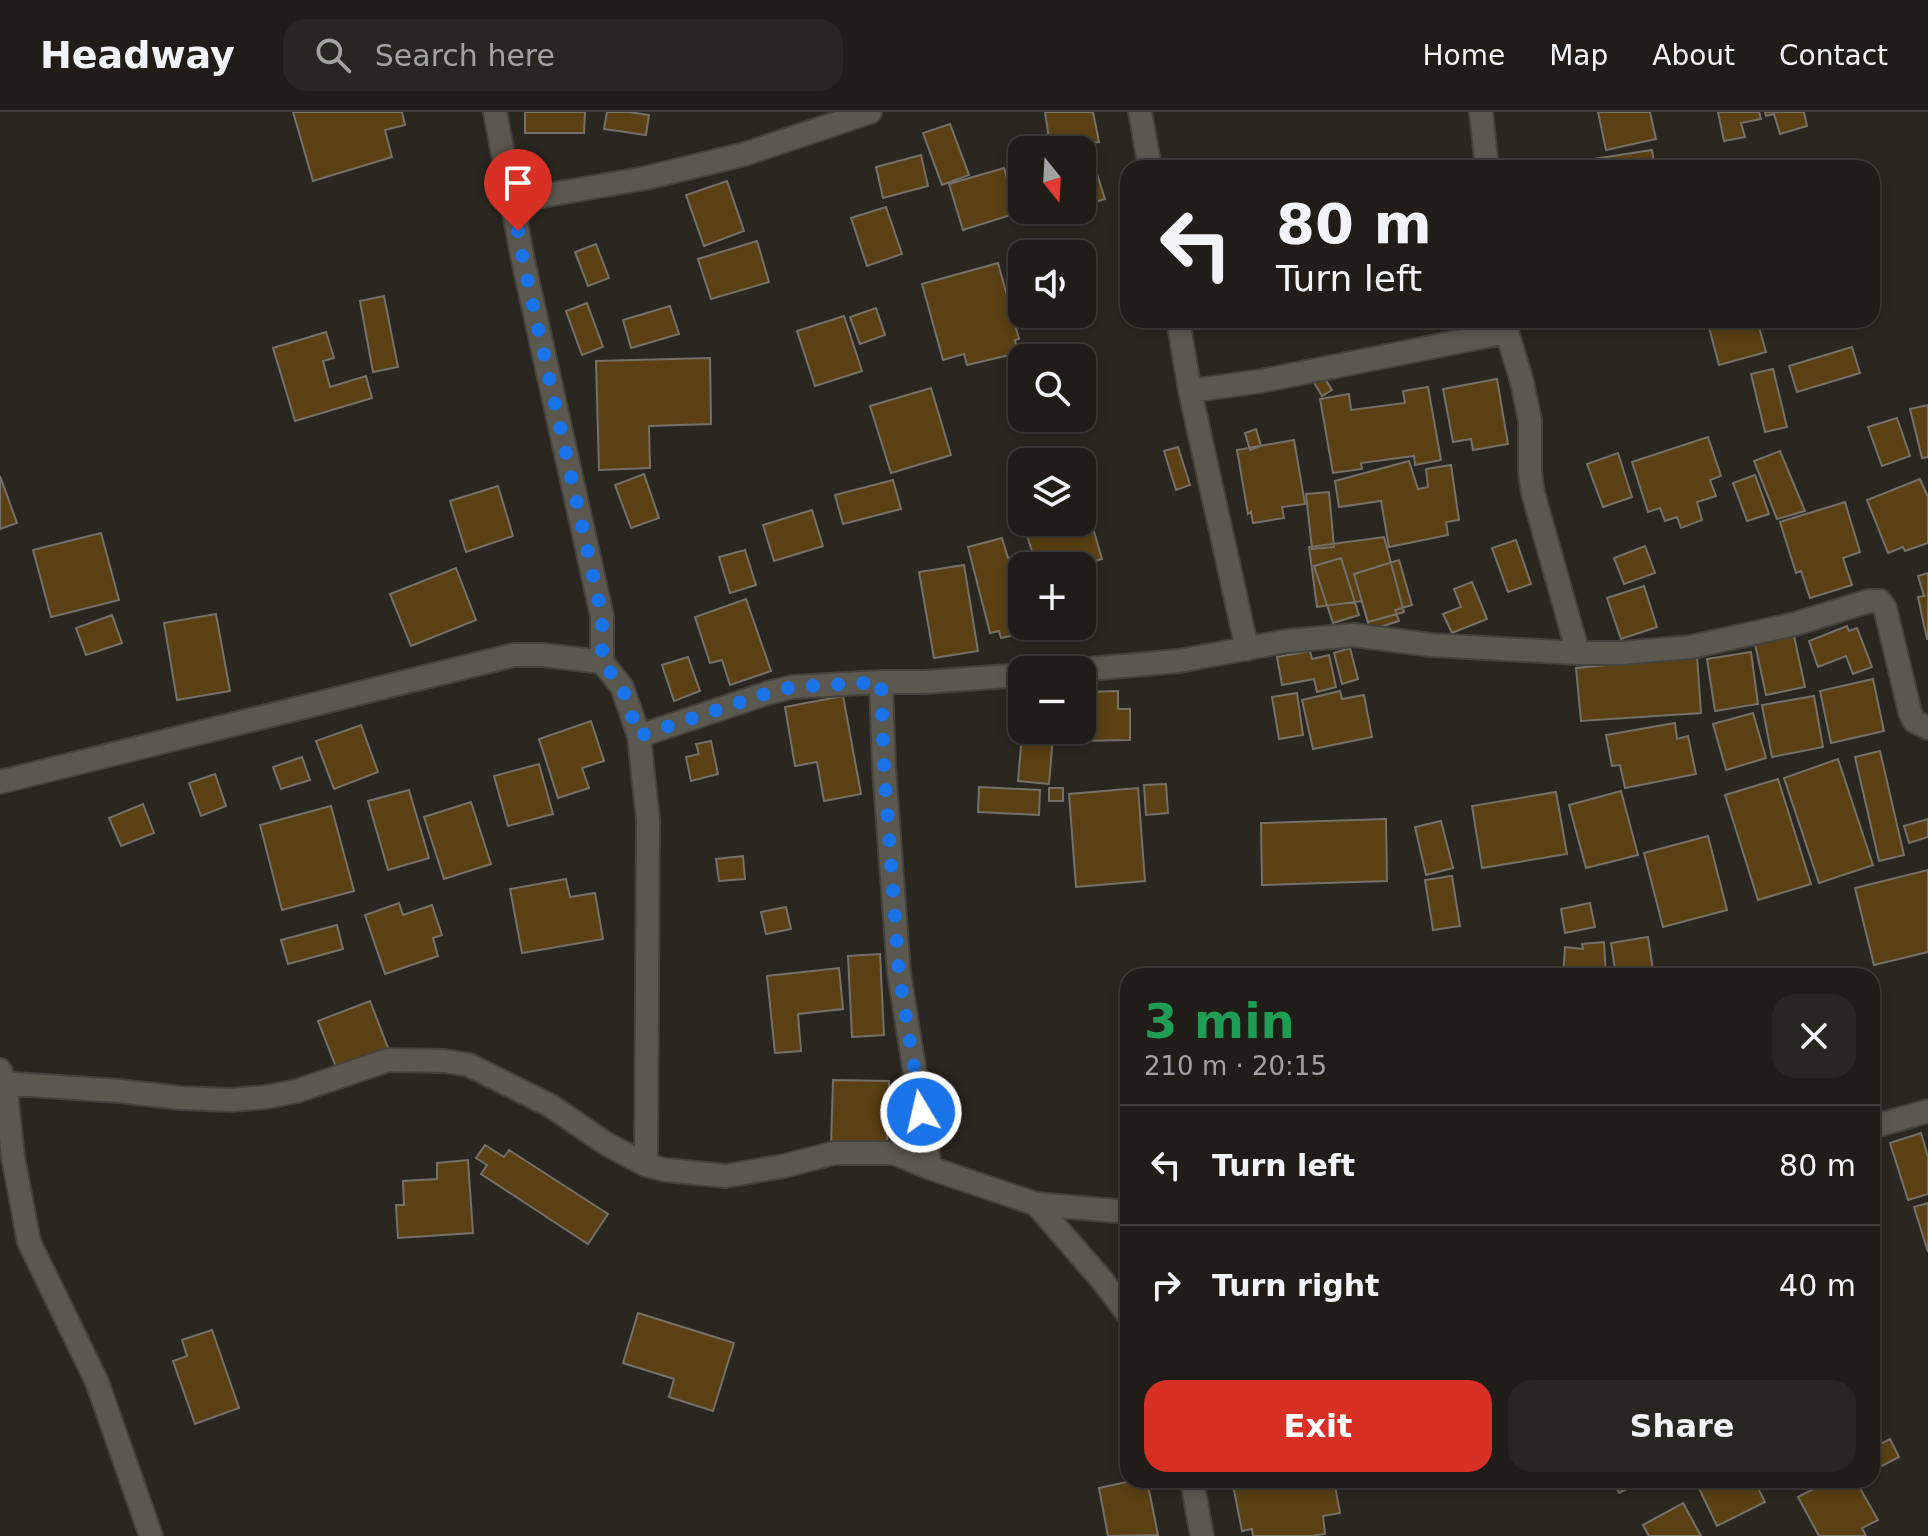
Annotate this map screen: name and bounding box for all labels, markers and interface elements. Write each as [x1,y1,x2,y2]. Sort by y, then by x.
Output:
search box [283,19,843,91]
text: Headway [40,33,235,77]
icon: search [311,33,355,77]
text: Search here [375,38,555,73]
text: Home [1422,39,1505,72]
text: Map [1549,39,1608,72]
text: About [1652,39,1735,72]
text: Contact [1779,39,1888,72]
north arrow [1008,136,1096,224]
map controls [1008,136,1096,744]
pin [484,149,552,231]
icon: arrive [496,161,540,205]
text: 80 m [1276,191,1432,256]
icon: left [1144,192,1248,296]
button: sound [1008,240,1096,328]
text: Turn left [1276,258,1422,299]
button: search [1008,344,1096,432]
button: layers [1008,448,1096,536]
button: + [1008,552,1096,640]
button: − [1008,656,1096,744]
text: 3 min [1144,993,1295,1049]
button: close [1772,994,1856,1078]
text: 210 m · 20:15 [1144,1051,1327,1081]
position arrow [879,1070,963,1154]
icon: left [1144,1143,1188,1187]
text: Turn left [1212,1148,1355,1183]
text: 80 m [1779,1148,1856,1183]
icon: right [1144,1263,1188,1307]
text: Turn right [1212,1268,1379,1303]
text: 40 m [1779,1268,1856,1303]
button: Exit [1144,1380,1492,1472]
button: Share [1508,1380,1856,1472]

